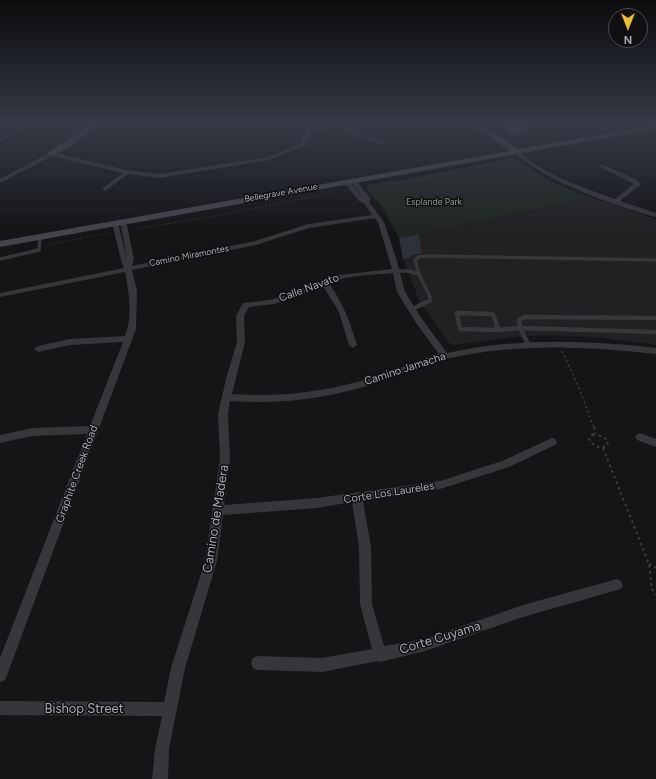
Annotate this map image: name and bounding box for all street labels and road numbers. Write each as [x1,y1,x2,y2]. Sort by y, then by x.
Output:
street label: Bellegrave Avenue [243,181,319,205]
street label: Camino Miramontes [148,243,230,269]
street label: Calle Navato [277,271,341,305]
street label: Camino Jamacha [363,350,447,388]
street label: Graphite Creek Road [53,423,101,525]
street label: Camino de Madera [200,464,232,574]
street label: Corte Los Laureles [343,479,435,507]
street label: Corte Cuyama [397,618,483,658]
street label: Bishop Street [44,701,124,717]

